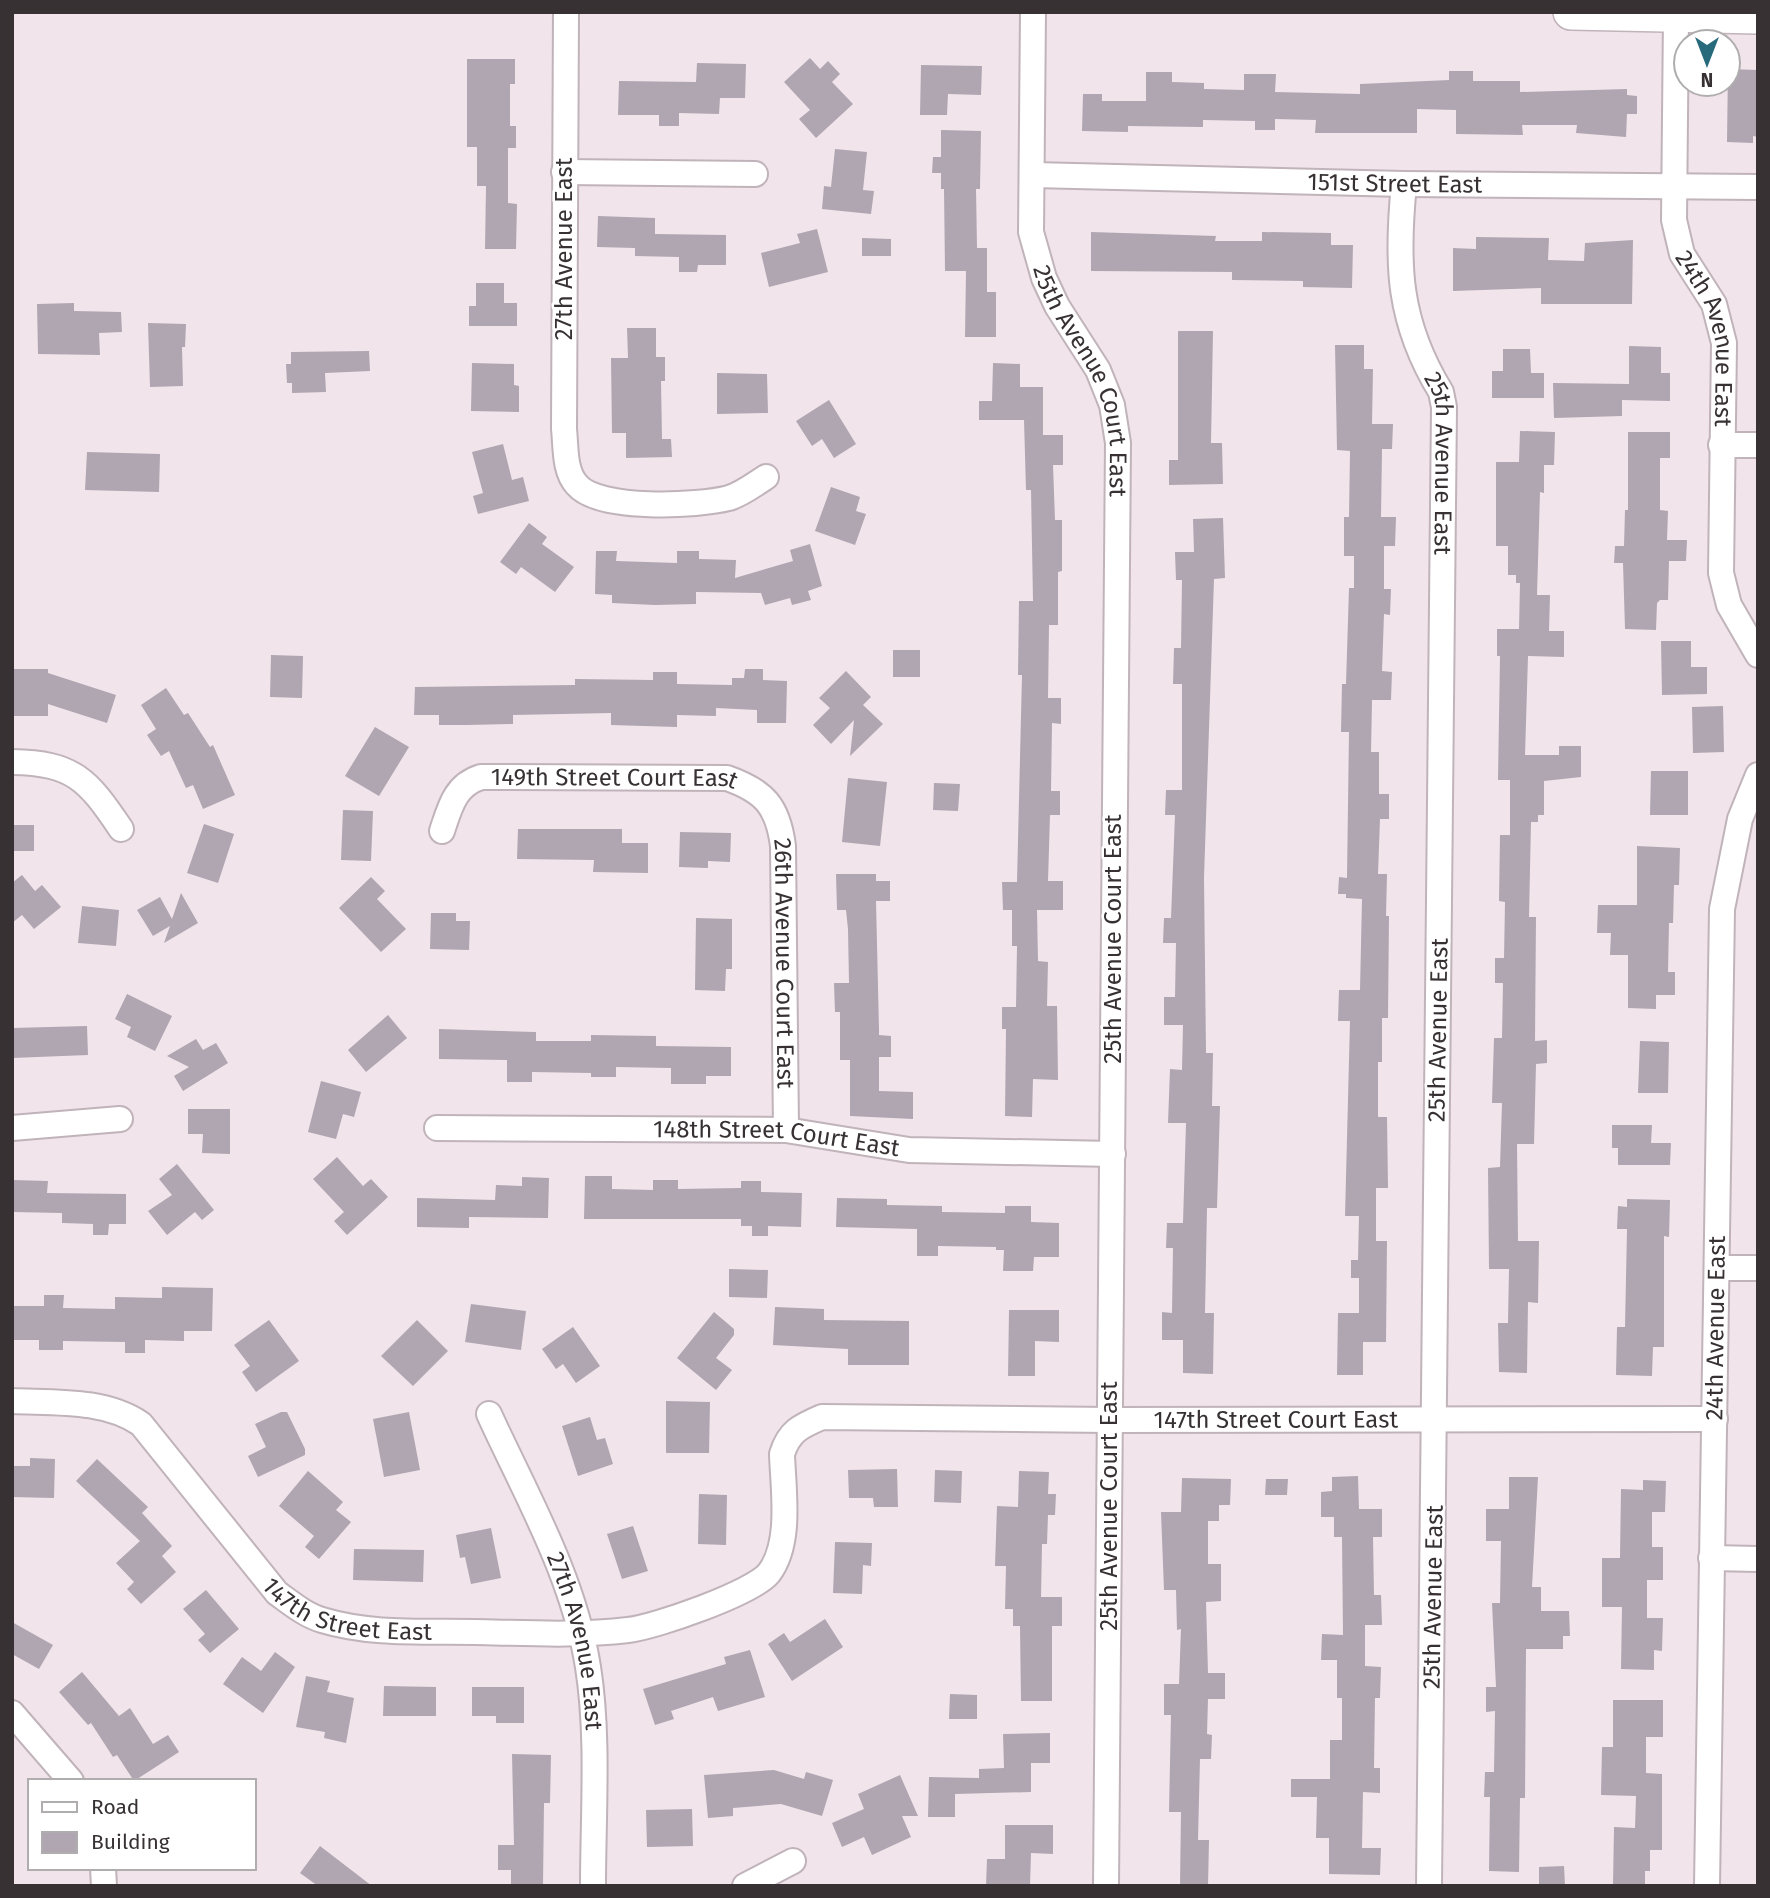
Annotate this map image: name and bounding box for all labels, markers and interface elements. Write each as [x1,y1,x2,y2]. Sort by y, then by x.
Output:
north arrow [1672,28,1742,98]
text: N [1701,68,1713,91]
street label: 27th Avenue East [550,157,578,340]
street label: 151st Street East [1307,168,1483,199]
street label: 24th Avenue East [1670,245,1739,427]
street label: 25th Avenue Court East [1027,262,1132,497]
street label: 25th Avenue East [1418,367,1458,555]
street label: 149th Street Court East [491,763,742,795]
street label: 25th Avenue Court East [1099,814,1127,1064]
street label: 26th Avenue Court East [768,836,800,1089]
street label: 25th Avenue East [1422,937,1454,1122]
street label: 148th Street Court East [653,1115,902,1162]
street label: 24th Avenue East [1700,1235,1731,1421]
street label: 25th Avenue Court East [1095,1381,1123,1631]
street label: 147th Street Court East [1154,1406,1398,1434]
street label: 25th Avenue East [1417,1504,1449,1689]
street label: 27th Avenue East [541,1548,608,1731]
street label: 147th Street East [256,1572,432,1646]
legend [28,1779,256,1870]
text: Road [91,1794,139,1820]
text: Building [91,1829,170,1855]

